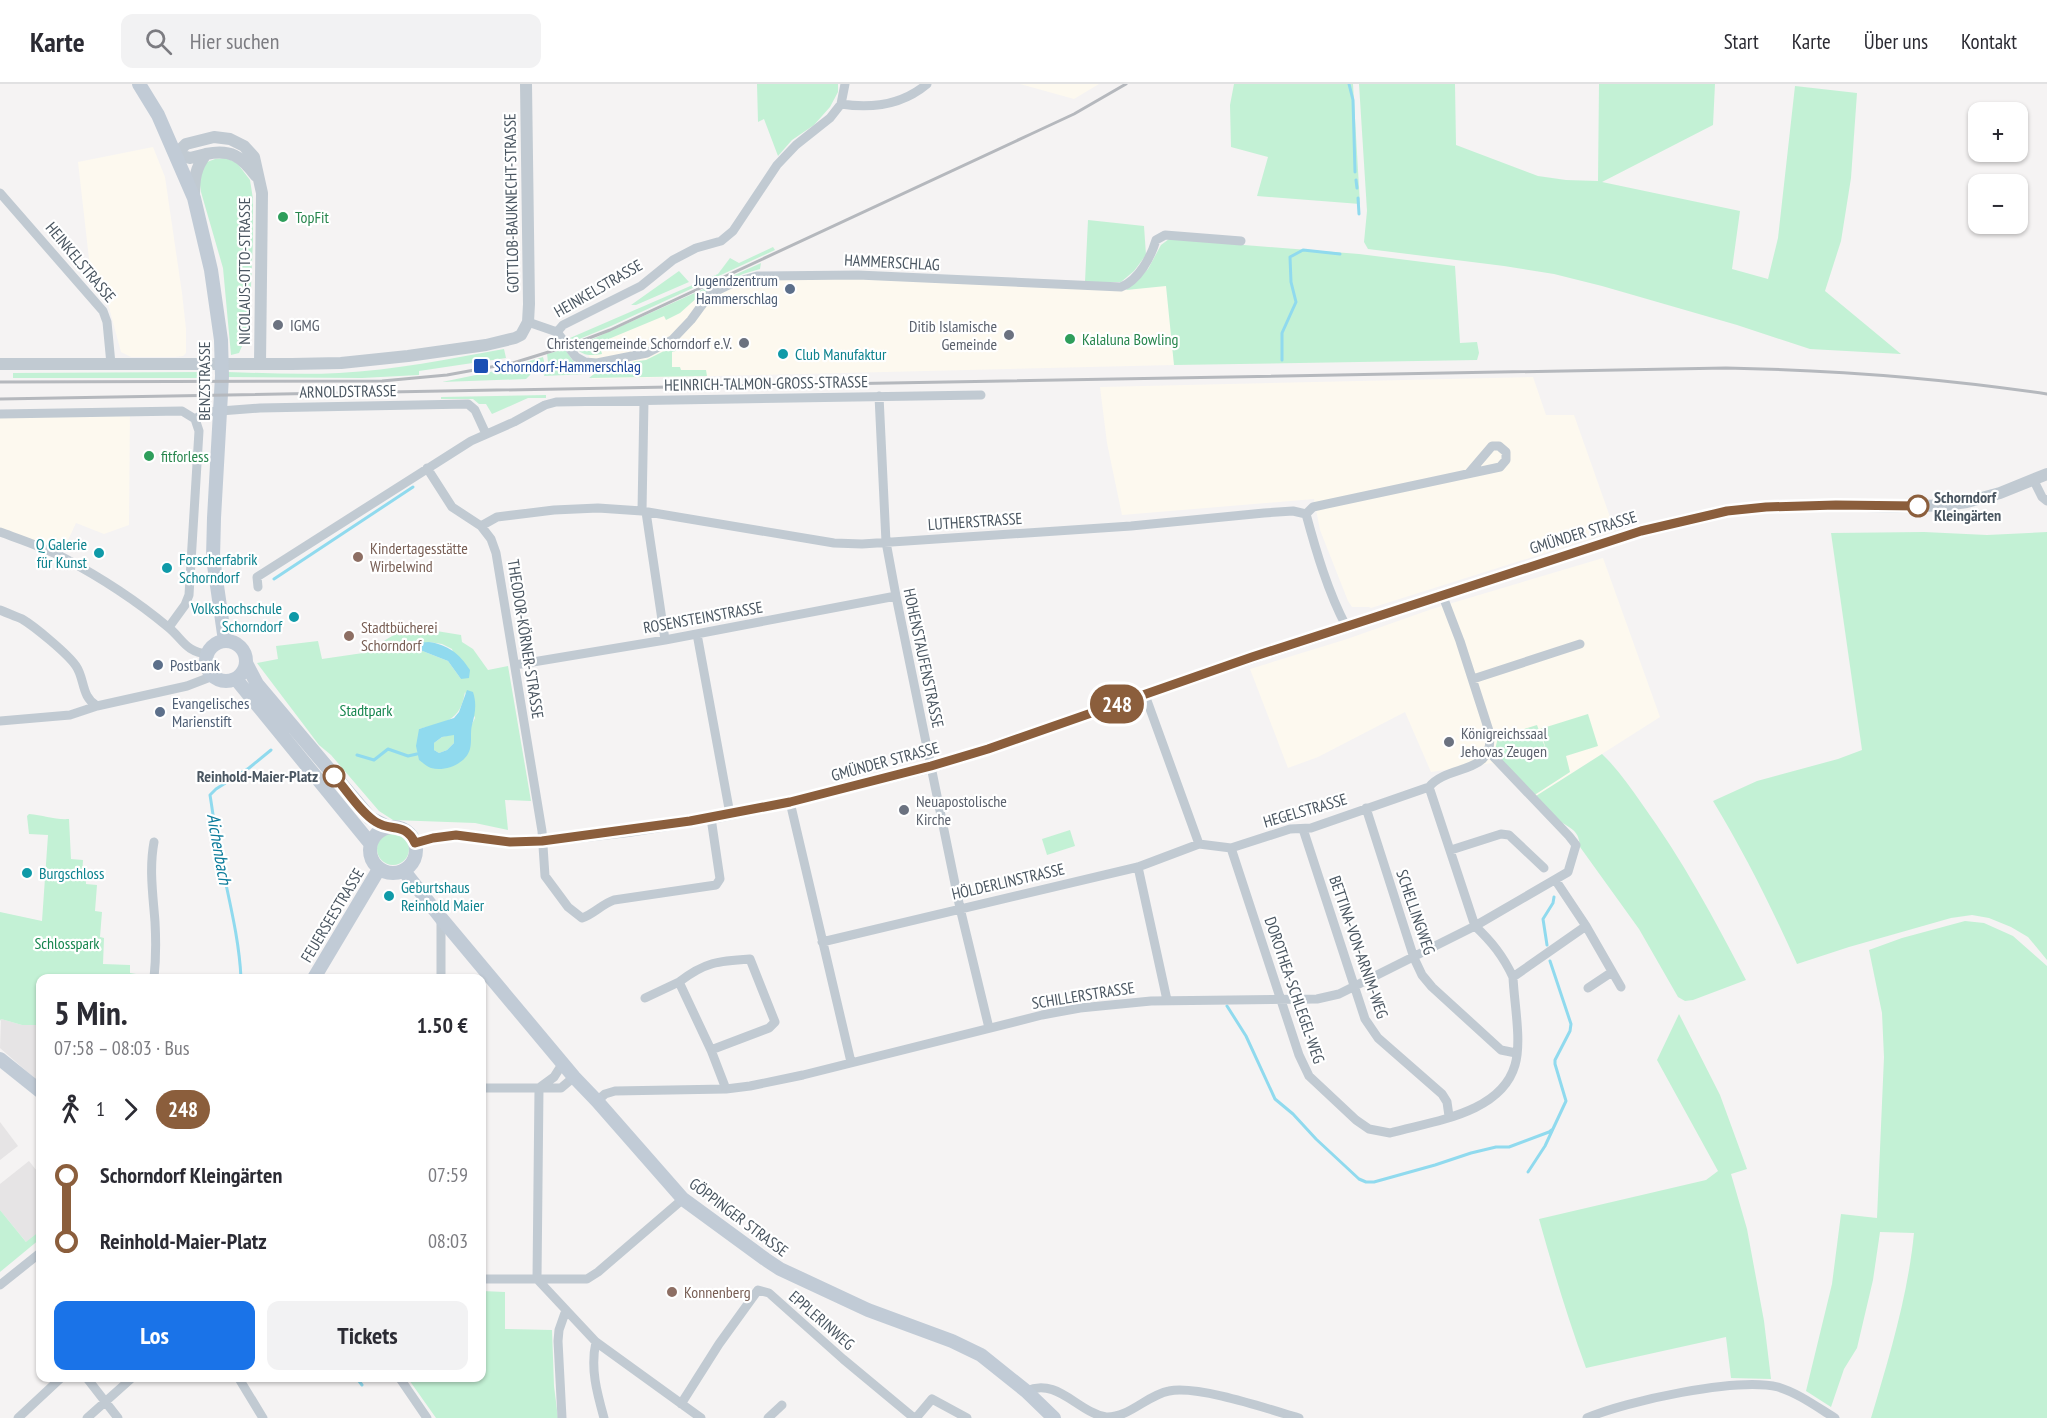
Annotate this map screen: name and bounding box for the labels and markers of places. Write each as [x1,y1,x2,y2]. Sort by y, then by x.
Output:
place label: TopFit [295,207,329,227]
marker: TopFit [276,210,290,224]
place label: Jugendzentrum Hammerschlag [693,270,778,308]
marker: Jugendzentrum Hammerschlag [783,282,797,296]
place label: IGMG [290,315,320,335]
place label: Ditib Islamische Gemeinde [909,316,997,354]
marker: IGMG [271,318,285,332]
marker: Ditib Islamische Gemeinde [1002,328,1016,342]
place label: Kalaluna Bowling [1082,329,1178,349]
marker: Kalaluna Bowling [1063,332,1077,346]
place label: Christengemeinde Schorndorf e.V. [547,333,732,353]
marker: Christengemeinde Schorndorf e.V. [737,336,751,350]
place label: Club Manufaktur [795,344,887,364]
marker: Club Manufaktur [776,347,790,361]
place label: Schorndorf-Hammerschlag [494,356,641,376]
marker: Schorndorf-Hammerschlag [472,357,490,375]
place label: fitforless [161,446,209,466]
marker: fitforless [142,449,156,463]
place label: Schorndorf Kleingärten [1934,487,2001,525]
marker: Schorndorf Kleingärten [1907,495,1929,517]
place label: Q Galerie für Kunst [36,534,88,572]
place label: Kindertagesstätte Wirbelwind [370,538,468,576]
marker: Q Galerie für Kunst [92,546,106,560]
place label: Forscherfabrik Schorndorf [179,549,258,587]
marker: Kindertagesstätte Wirbelwind [351,550,365,564]
marker: Forscherfabrik Schorndorf [160,561,174,575]
place label: Volkshochschule Schorndorf [190,598,283,636]
marker: Volkshochschule Schorndorf [287,610,301,624]
place label: Stadtbücherei Schorndorf [361,617,438,655]
marker: Stadtbücherei Schorndorf [342,629,356,643]
place label: Postbank [170,655,221,675]
marker: Postbank [151,658,165,672]
place label: Evangelisches Marienstift [172,693,249,731]
marker: Evangelisches Marienstift [153,705,167,719]
place label: Königreichssaal Jehovas Zeugen [1460,723,1547,761]
marker: Königreichssaal Jehovas Zeugen [1442,735,1456,749]
marker: Reinhold-Maier-Platz [323,765,345,787]
place label: Reinhold-Maier-Platz [197,766,318,786]
place label: Neuapostolische Kirche [916,791,1007,829]
marker: Neuapostolische Kirche [897,803,911,817]
place label: Burgschloss [39,863,104,883]
marker: Burgschloss [20,866,34,880]
place label: Geburtshaus Reinhold Maier [401,877,485,915]
marker: Geburtshaus Reinhold Maier [382,889,396,903]
place label: Konnenberg [684,1282,751,1302]
marker: Konnenberg [665,1285,679,1299]

